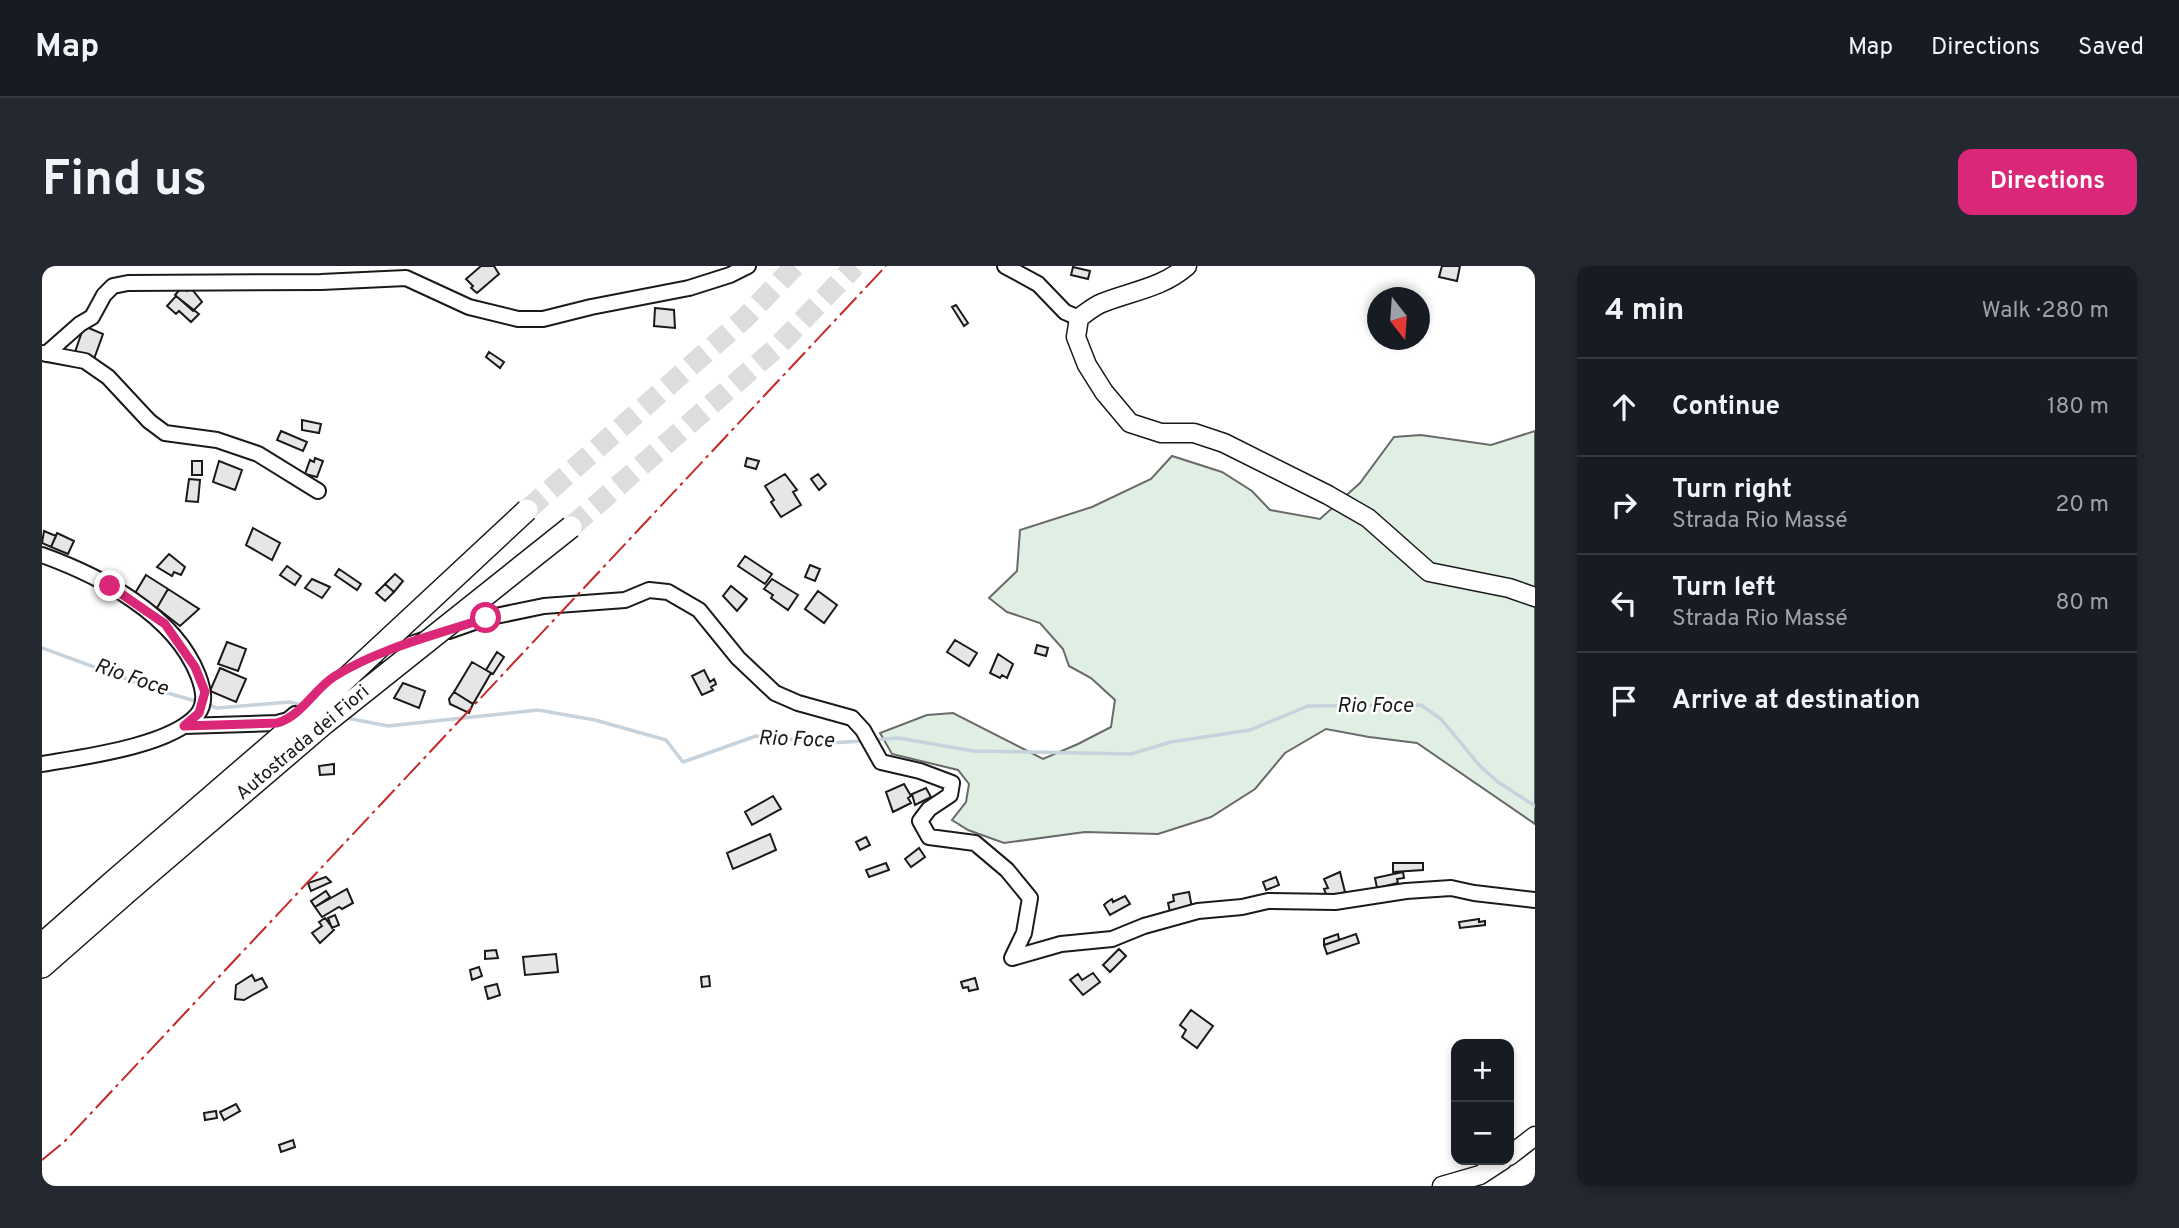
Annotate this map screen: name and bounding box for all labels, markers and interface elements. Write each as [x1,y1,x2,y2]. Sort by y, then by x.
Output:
text: Map [35,27,99,69]
text: Map [1848,33,1893,63]
text: Directions [1931,33,2040,63]
text: Saved [2078,33,2144,63]
button: Directions [1958,149,2137,215]
text: Find us [42,151,207,213]
north arrow [1367,287,1430,350]
text: 4 min [1605,293,1684,330]
text: Walk · 280 m [1982,297,2109,326]
icon: ahead [1605,388,1643,426]
text: Continue [1672,391,1780,424]
text: 180 m [2047,393,2109,422]
text: Turn right [1672,474,1792,507]
icon: right [1605,486,1643,524]
text: 20 m [2055,491,2109,520]
text: Strada Rio Massé [1672,507,1848,536]
route end [94,570,125,601]
text: Turn left [1672,572,1776,605]
icon: left [1605,584,1643,622]
text: 80 m [2056,589,2109,618]
route start [470,602,501,633]
text: Strada Rio Massé [1672,605,1848,634]
water label: Rio Foce [91,653,173,704]
street label: Autostrada dei Fiori [231,680,375,806]
icon: arrive [1605,682,1643,720]
text: Arrive at destination [1672,685,1920,718]
water label: Rio Foce [1337,693,1414,720]
water label: Rio Foce [757,725,836,755]
map controls [1451,1039,1514,1165]
button: + [1451,1039,1514,1102]
button: − [1451,1102,1514,1165]

